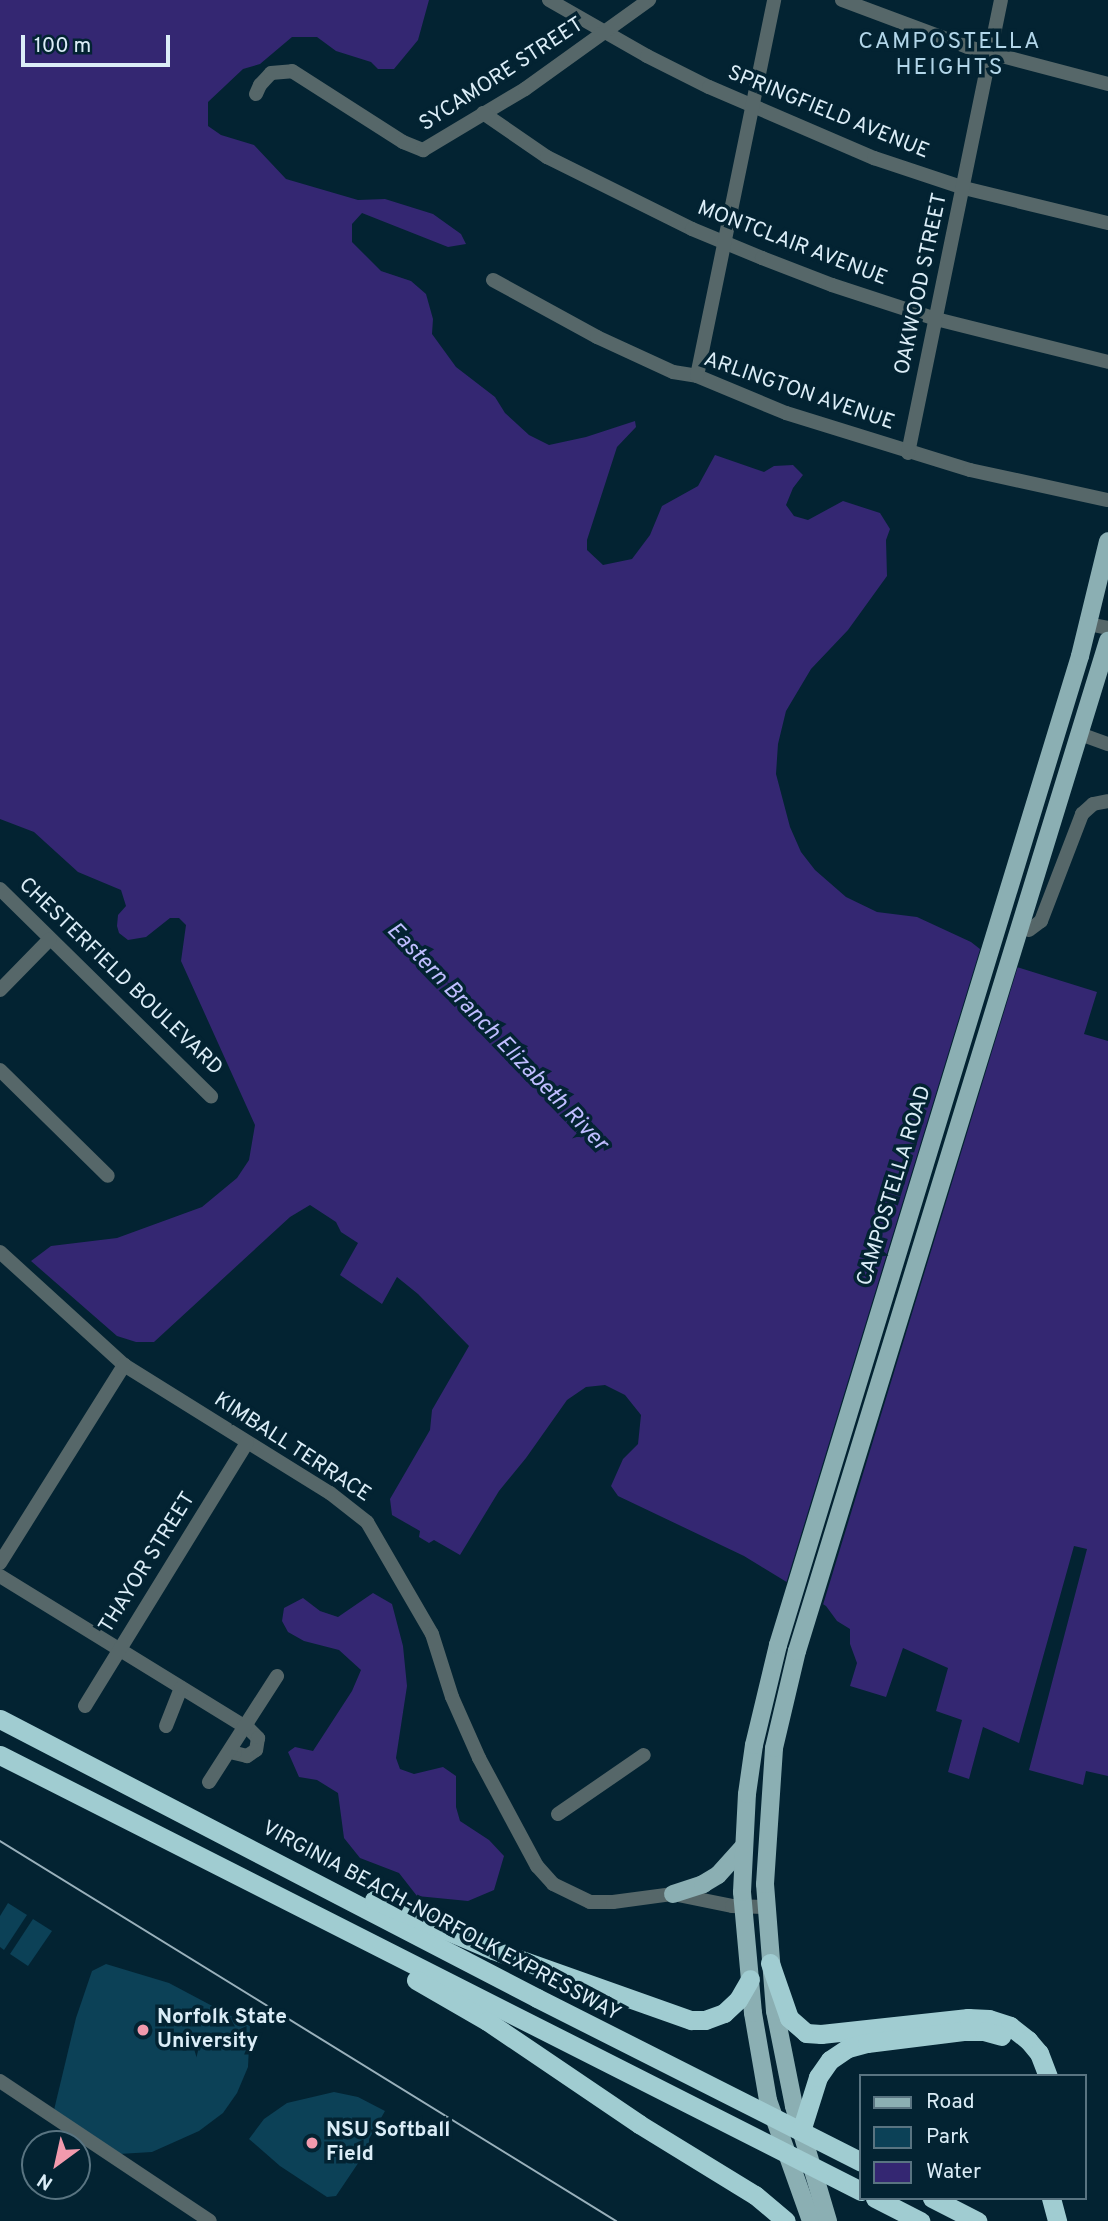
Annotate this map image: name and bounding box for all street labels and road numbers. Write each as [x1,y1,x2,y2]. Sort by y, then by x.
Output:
street label: SYCAMORE STREET [415,13,589,137]
street label: SPRINGFIELD AVENUE [723,61,933,165]
street label: OAKWOOD STREET [890,191,954,377]
street label: MONTCLAIR AVENUE [693,196,891,292]
street label: ARLINGTON AVENUE [700,347,898,437]
street label: CHESTERFIELD BOULEVARD [13,873,227,1081]
street label: CAMPOSTELLA ROAD [852,1083,938,1289]
street label: KIMBALL TERRACE [208,1388,376,1508]
street label: THAYOR STREET [95,1488,201,1638]
street label: VIRGINIA BEACH-NORFOLK EXPRESSWAY [257,1816,625,2028]

